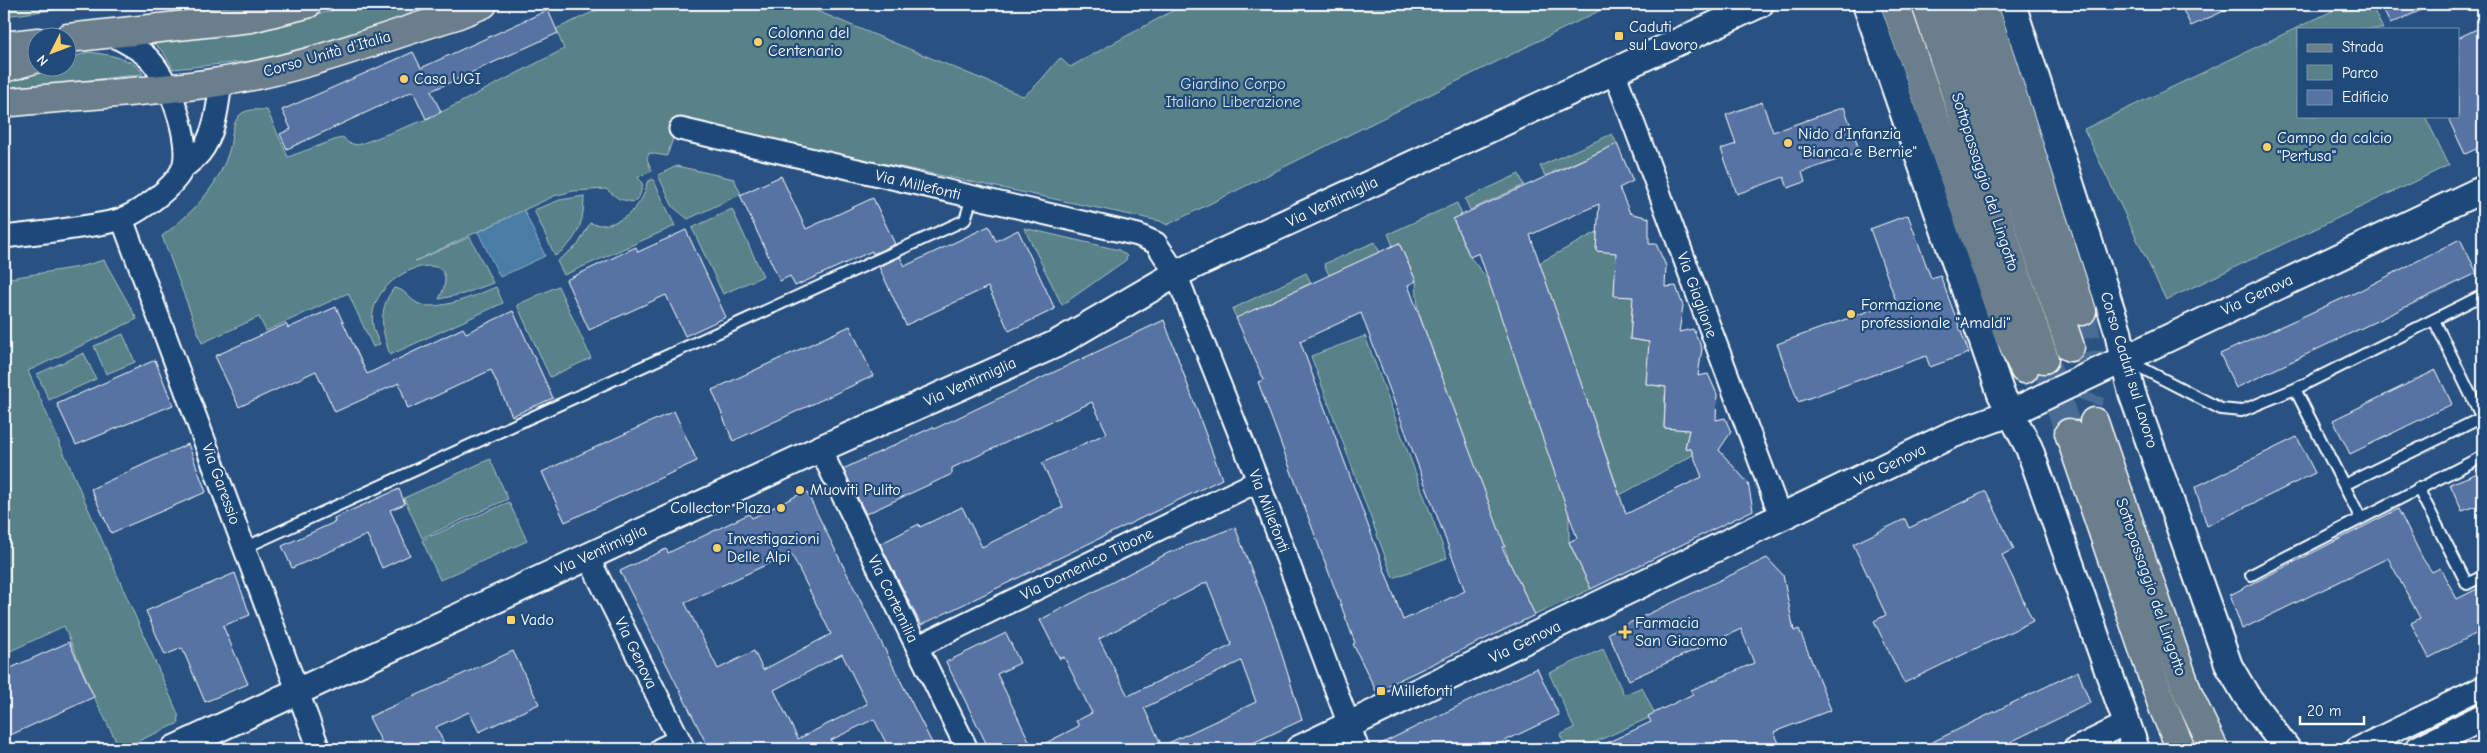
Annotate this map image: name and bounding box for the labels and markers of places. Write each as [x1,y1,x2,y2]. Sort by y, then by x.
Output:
place label: Caduti sul Lavoro [1629,18,1698,54]
place label: Colonna del Centenario [768,24,850,60]
marker: Caduti sul Lavoro [1613,30,1625,42]
marker: Colonna del Centenario [752,36,764,48]
place label: Casa UGI [414,70,481,88]
marker: Casa UGI [398,73,410,85]
place label: Nido d'Infanzia "Bianca e Bernie" [1798,125,1917,161]
place label: Campo da calcio "Pertusa" [2277,129,2392,165]
marker: Nido d'Infanzia "Bianca e Bernie" [1782,137,1794,149]
marker: Campo da calcio "Pertusa" [2261,141,2273,153]
place label: Formazione professionale "Amaldi" [1861,296,2011,332]
marker: Formazione professionale "Amaldi" [1845,308,1857,320]
place label: Muoviti Pulito [810,481,901,499]
marker: Muoviti Pulito [794,484,806,496]
place label: Collector Plaza [670,499,771,517]
marker: Collector Plaza [775,502,787,514]
place label: Investigazioni Delle Alpi [727,530,820,566]
marker: Investigazioni Delle Alpi [711,542,723,554]
place label: Vado [521,611,554,629]
marker: Vado [505,614,517,626]
place label: Farmacia San Giacomo [1635,614,1728,650]
marker: Farmacia San Giacomo [1619,626,1631,638]
place label: Millefonti [1391,682,1453,700]
marker: Millefonti [1375,685,1387,697]

